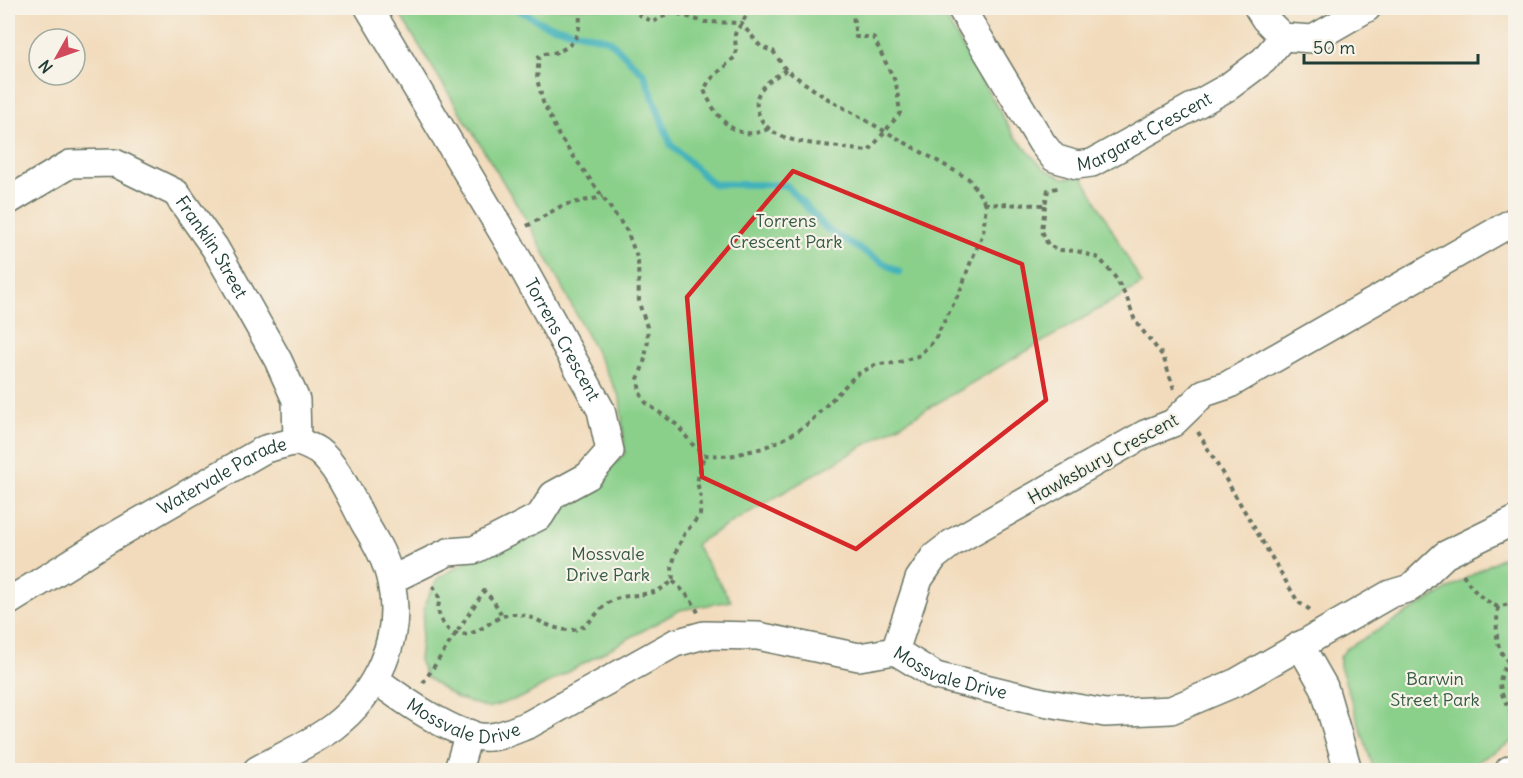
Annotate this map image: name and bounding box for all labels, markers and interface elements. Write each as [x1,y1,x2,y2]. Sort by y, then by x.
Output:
north arrow [27,27,87,87]
scale bar [1304,27,1478,65]
text: 50 m [1313,36,1355,59]
text: N [34,56,57,77]
street label: Margaret Crescent [1075,86,1216,176]
street label: Franklin Street [171,191,253,302]
park label: Torrens Crescent Park [730,209,842,253]
street label: Torrens Crescent [520,274,606,405]
street label: Hawksbury Crescent [1024,408,1182,509]
street label: Watervale Parade [153,432,289,520]
park label: Mossvale Drive Park [566,542,650,586]
street label: Mossvale Drive [889,641,1010,704]
park label: Barwin Street Park [1390,667,1480,711]
street label: Mossvale Drive [402,693,524,748]

